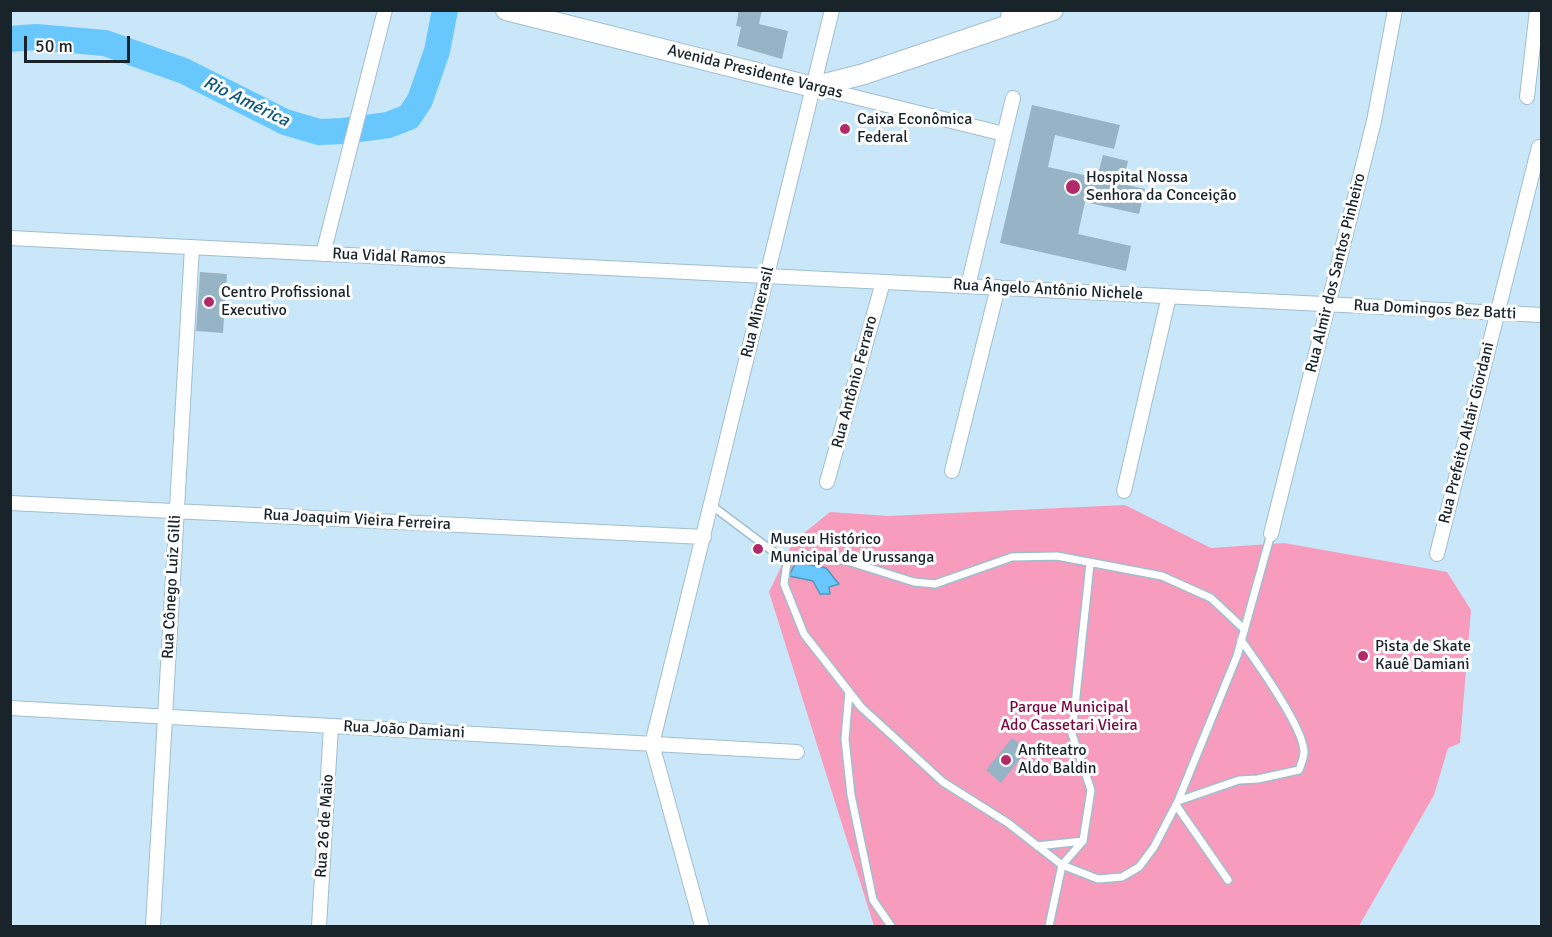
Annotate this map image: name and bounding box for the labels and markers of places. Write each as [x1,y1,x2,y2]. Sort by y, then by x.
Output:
place label: Caixa Econômica Federal [857,110,972,148]
marker: Caixa Econômica Federal [838,122,852,136]
place label: Hospital Nossa Senhora da Conceição [1086,168,1236,206]
marker: Hospital Nossa Senhora da Conceição [1064,178,1082,196]
place label: Centro Profissional Executivo [221,283,350,321]
marker: Centro Profissional Executivo [202,295,216,309]
place label: Museu Histórico Municipal de Urussanga [770,530,934,568]
marker: Museu Histórico Municipal de Urussanga [751,542,765,556]
place label: Pista de Skate Kauê Damiani [1375,637,1471,675]
marker: Pista de Skate Kauê Damiani [1356,649,1370,663]
place label: Anfiteatro Aldo Baldin [1018,741,1096,779]
marker: Anfiteatro Aldo Baldin [999,753,1013,767]

